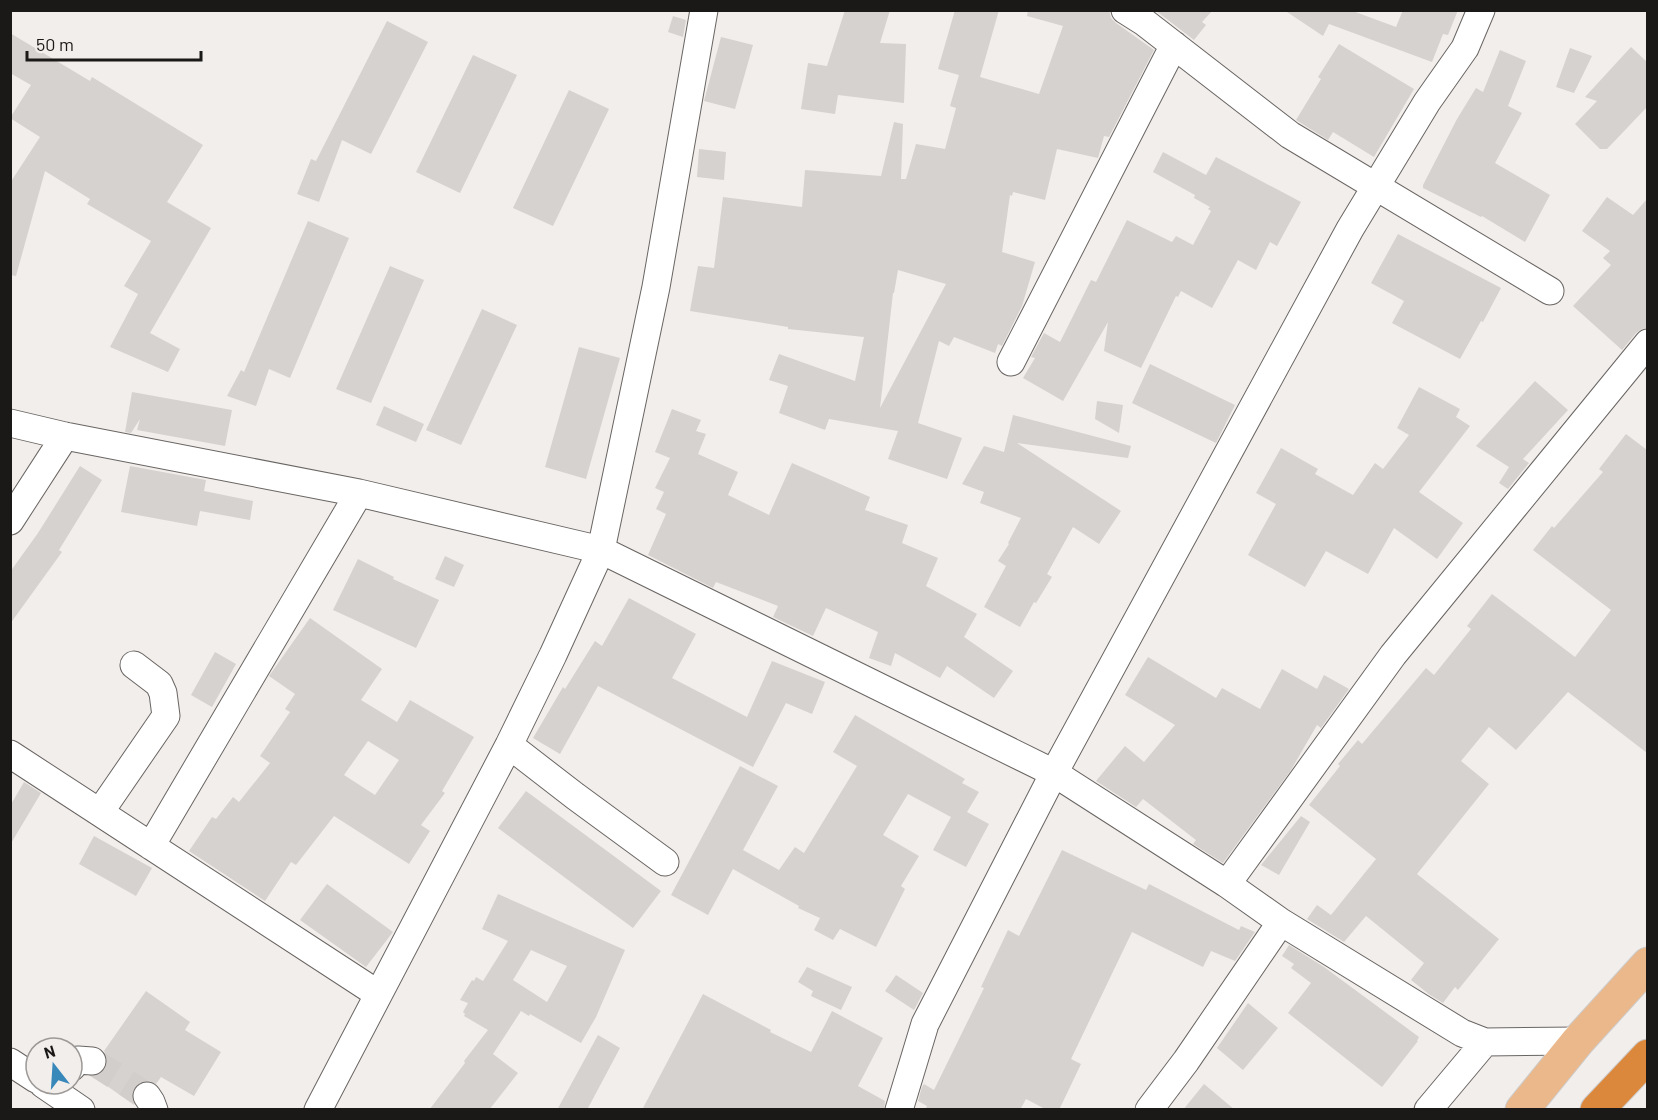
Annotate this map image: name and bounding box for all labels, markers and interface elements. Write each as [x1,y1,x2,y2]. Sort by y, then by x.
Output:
scale bar [27,24,201,62]
text: 50 m [36,33,74,55]
north arrow [24,1036,84,1096]
text: N [42,1041,57,1062]

